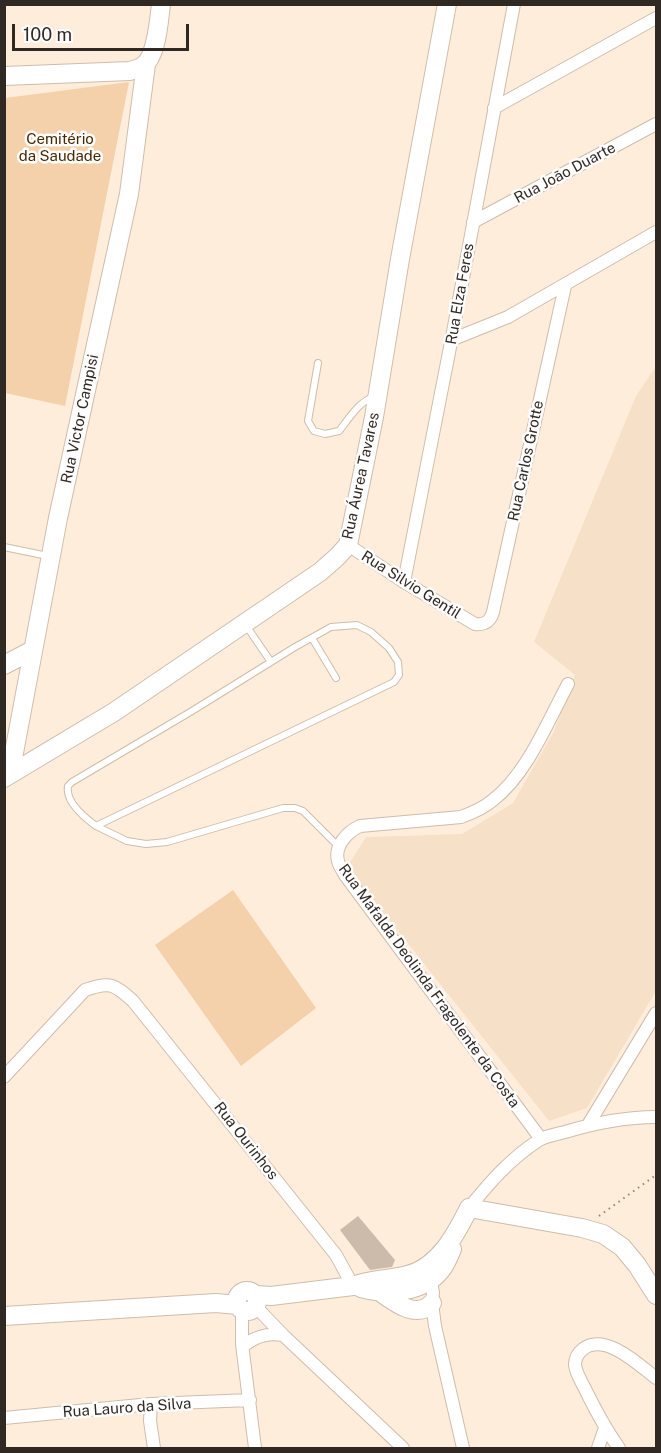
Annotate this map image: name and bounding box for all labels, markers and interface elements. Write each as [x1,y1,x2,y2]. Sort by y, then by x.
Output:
scale bar [15,12,192,50]
text: 100 m [23,24,72,45]
park label: Cemitério da Saudade [19,130,101,165]
street label: Rua João Duarte [511,139,619,207]
street label: Rua Elza Feres [442,242,478,346]
street label: Rua Victor Campisi [58,353,102,485]
street label: Rua Carlos Grotte [504,399,548,523]
street label: Rua Áurea Tavares [339,411,383,541]
street label: Rua Silvio Gentil [358,547,464,623]
street label: Rua Mafalda Deolinda Fragolente da Costa [335,861,523,1111]
street label: Rua Ourinhos [210,1099,282,1183]
street label: Rua Lauro da Silva [62,1395,192,1421]

